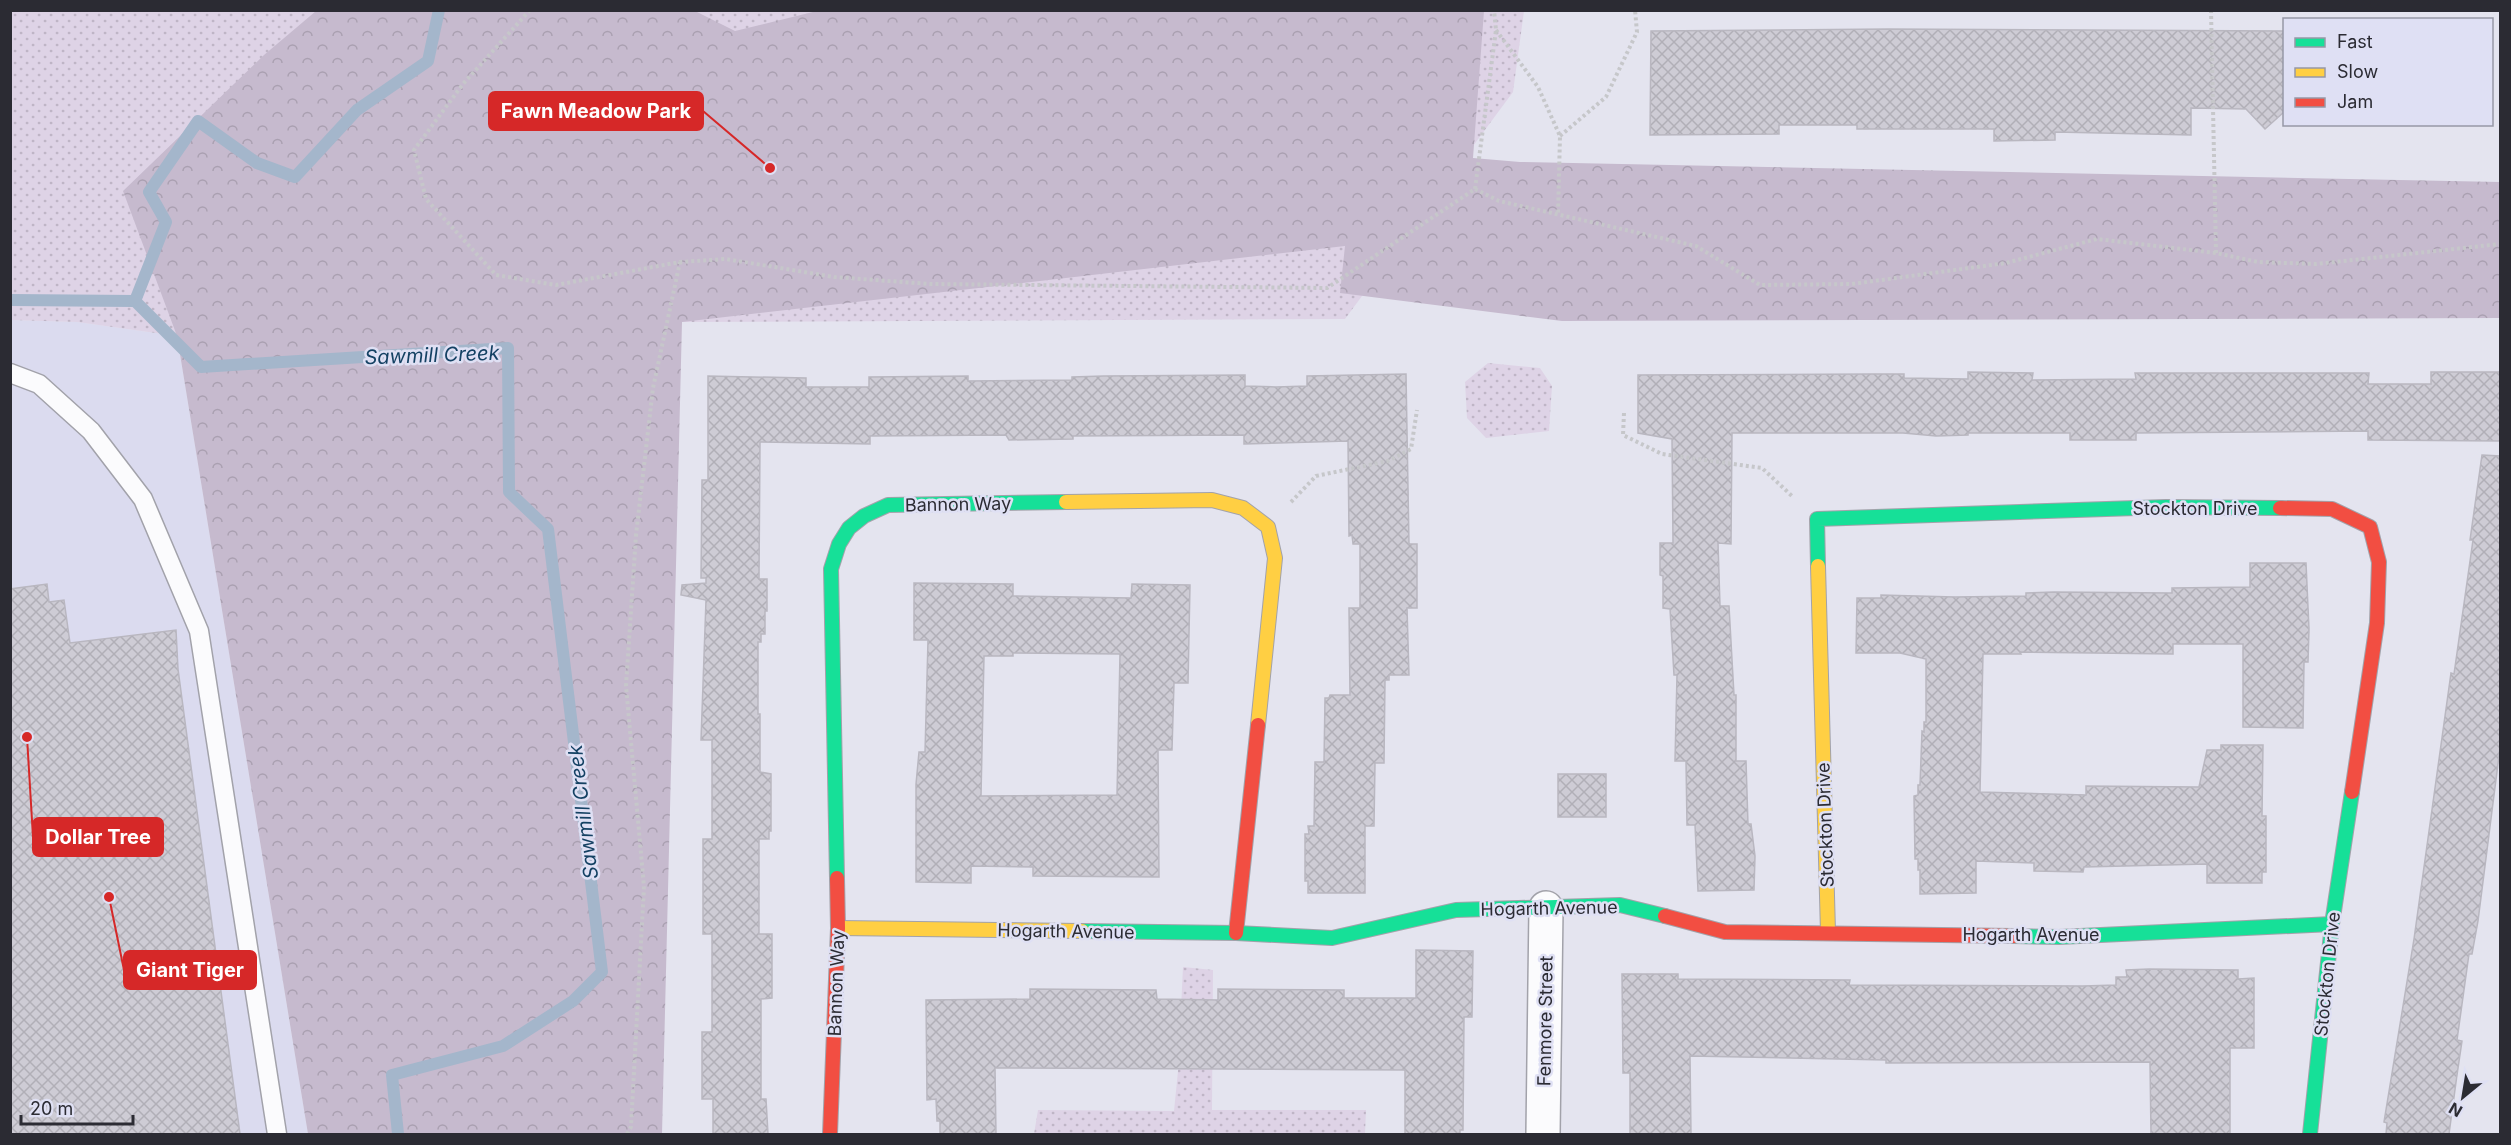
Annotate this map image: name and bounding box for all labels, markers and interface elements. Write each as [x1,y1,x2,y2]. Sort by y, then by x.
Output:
legend [2283,18,2493,126]
text: Fast [2337,31,2373,52]
text: Slow [2337,61,2378,82]
text: Jam [2337,91,2373,112]
callout: Fawn Meadow Park [489,92,703,130]
text: Fawn Meadow Park [501,99,692,123]
water label: Sawmill Creek [364,341,501,369]
street label: Bannon Way [905,493,1011,515]
street label: Stockton Drive [2132,498,2258,519]
water label: Sawmill Creek [563,743,603,880]
street label: Stockton Drive [1812,762,1838,888]
callout: Dollar Tree [33,818,163,856]
text: Dollar Tree [45,825,151,849]
street label: Hogarth Avenue [1480,896,1618,920]
street label: Stockton Drive [2310,911,2344,1037]
street label: Hogarth Avenue [997,919,1135,943]
street label: Hogarth Avenue [1962,924,2100,945]
street label: Bannon Way [824,929,848,1037]
callout: Giant Tiger [124,951,256,989]
street label: Fenmore Street [1533,956,1557,1086]
text: Giant Tiger [136,958,244,982]
north arrow [2433,1067,2493,1127]
scale bar [21,1088,134,1126]
text: 20 m [30,1098,73,1119]
text: N [2445,1098,2466,1122]

